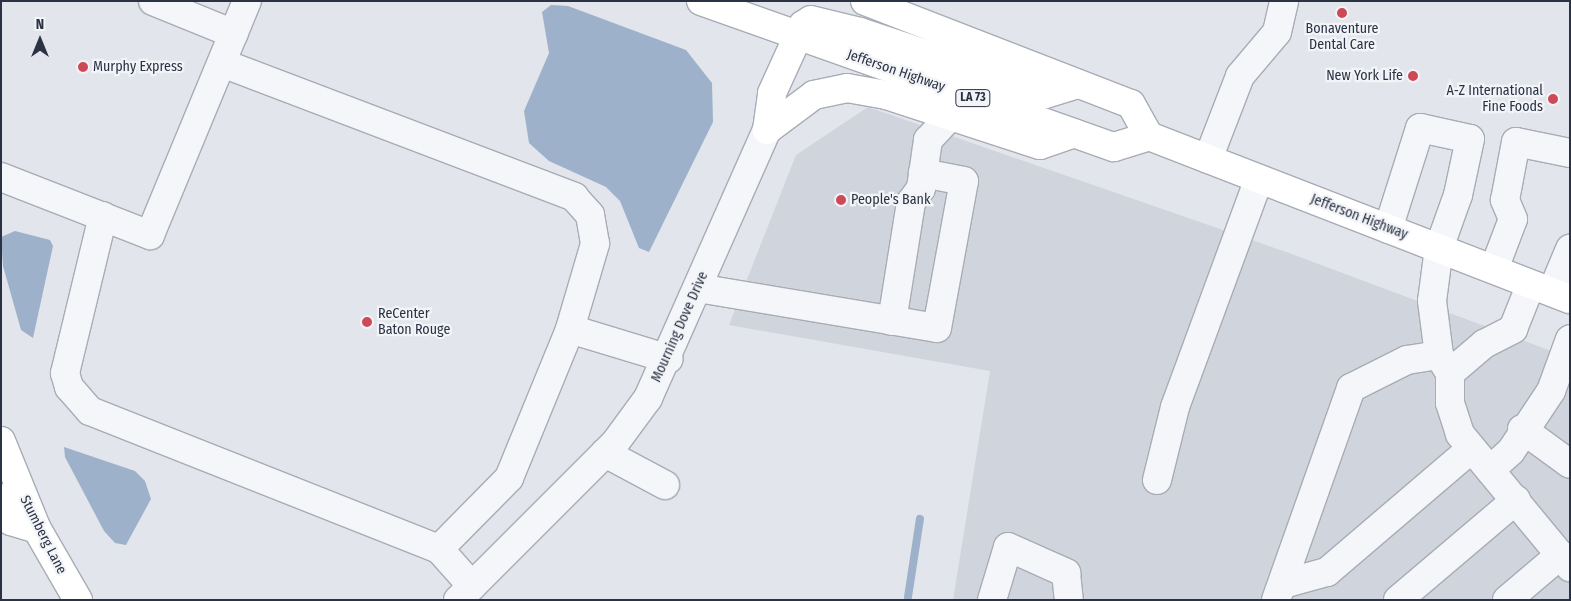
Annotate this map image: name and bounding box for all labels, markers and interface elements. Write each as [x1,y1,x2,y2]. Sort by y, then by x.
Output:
marker: Bonaventure Dental Care [1336,7,1348,19]
north arrow [15,15,65,65]
text: N [36,16,44,33]
place label: Bonaventure Dental Care [1306,21,1378,54]
street label: Jefferson Highway [845,46,947,96]
place label: Murphy Express [93,59,183,75]
marker: Murphy Express [77,61,89,73]
place label: New York Life [1326,68,1403,84]
marker: New York Life [1407,70,1419,82]
place label: A-Z International Fine Foods [1446,83,1543,115]
road number: LA 73 [954,89,992,108]
marker: A-Z International Fine Foods [1547,93,1559,105]
street label: Jefferson Highway [1308,191,1410,243]
place label: People's Bank [851,192,930,208]
marker: People's Bank [835,194,847,206]
street label: Mourning Dove Drive [648,269,712,385]
place label: ReCenter Baton Rouge [378,306,450,338]
marker: ReCenter Baton Rouge [360,315,374,329]
street label: Stumberg Lane [16,493,70,577]

